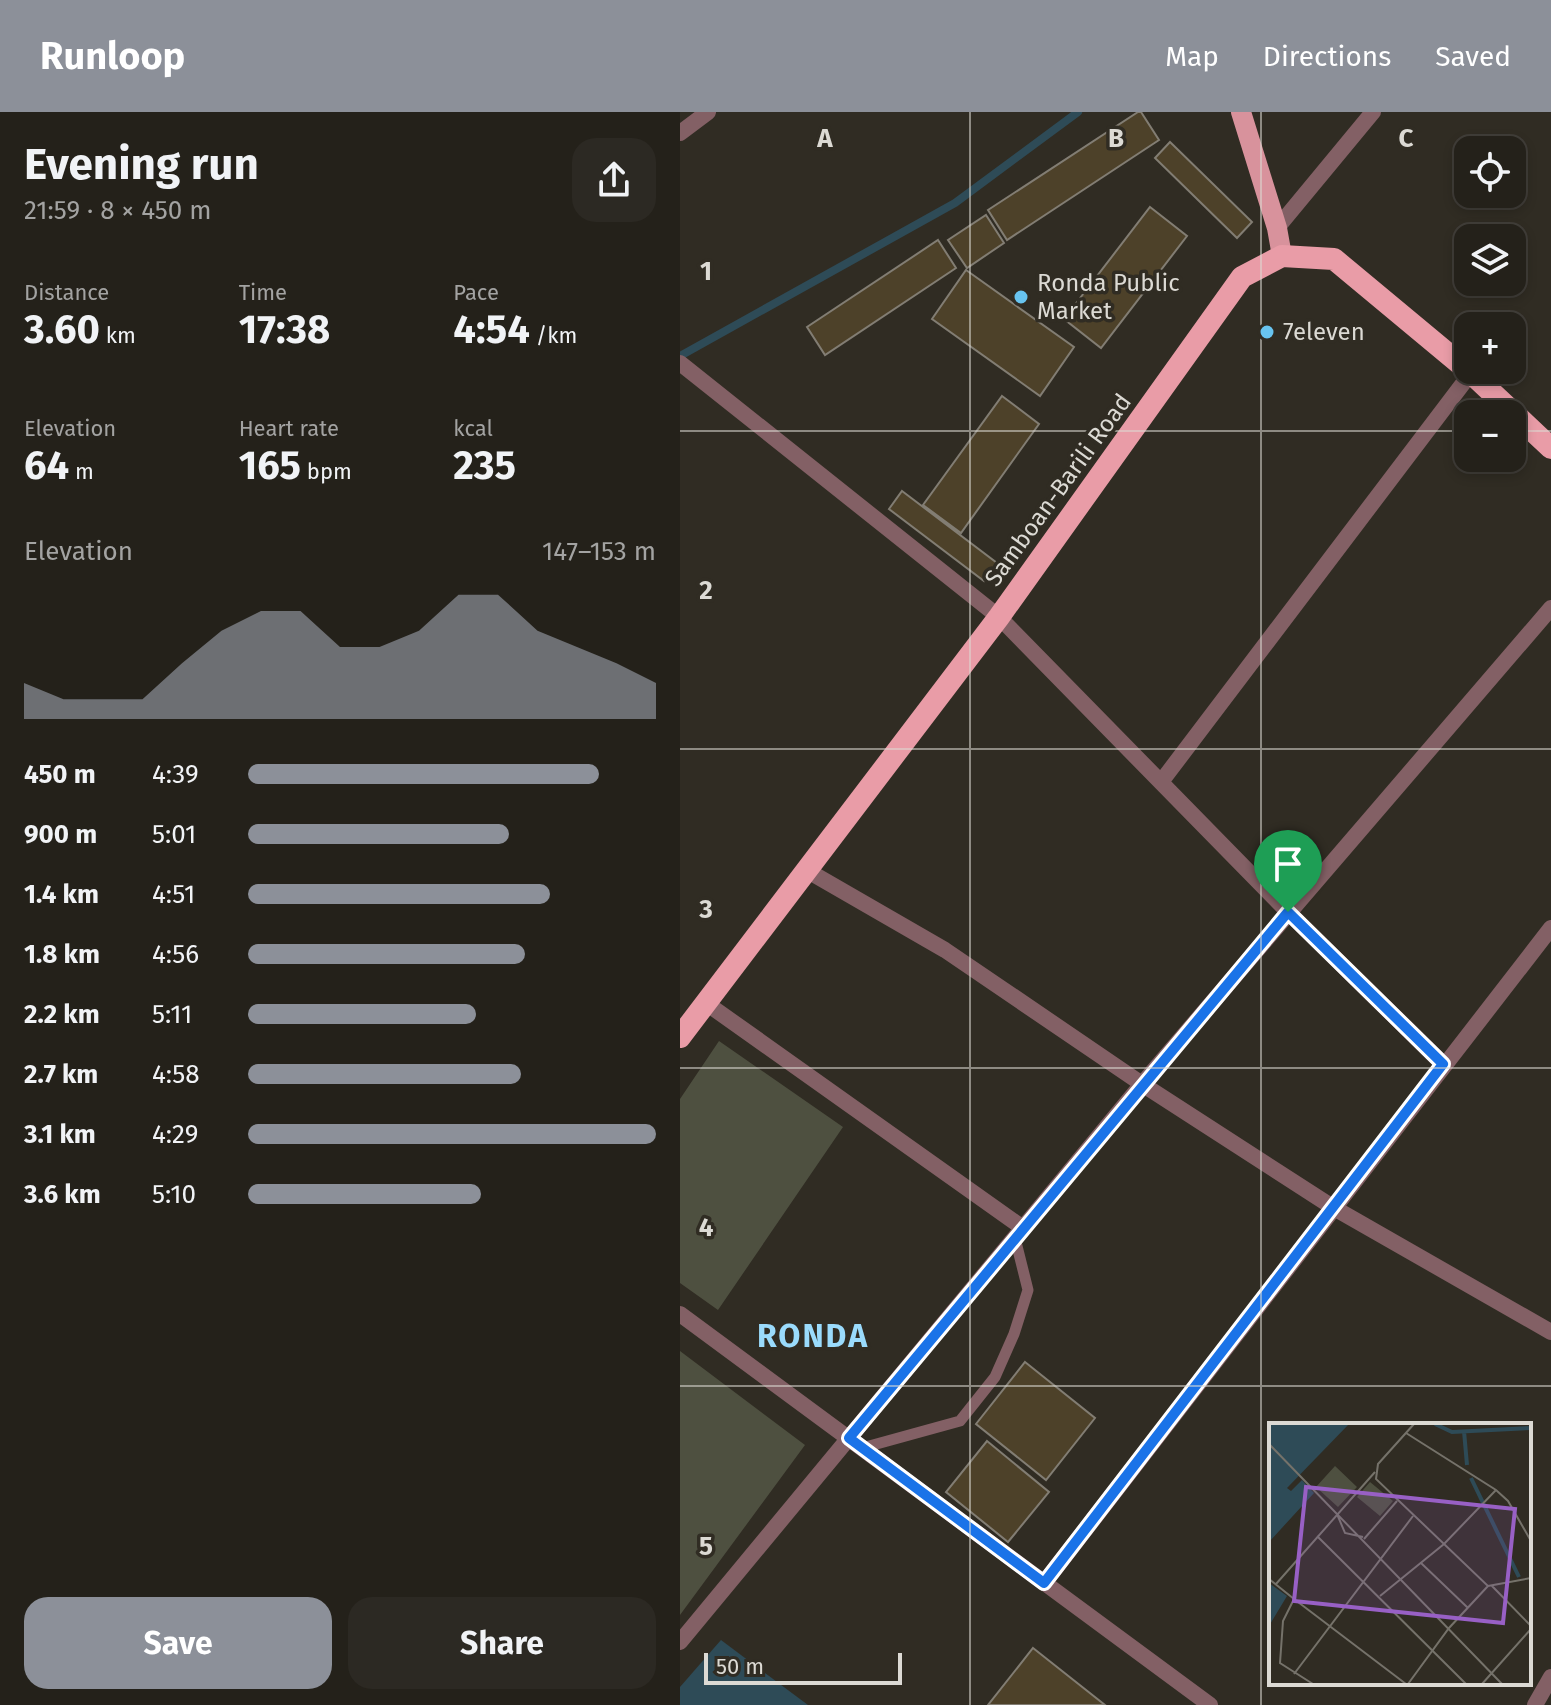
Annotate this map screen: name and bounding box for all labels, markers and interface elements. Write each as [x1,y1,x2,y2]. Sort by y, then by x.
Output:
text: Runloop [40,33,185,79]
text: Map [1165,40,1219,73]
text: Directions [1263,40,1391,73]
text: Saved [1435,40,1511,73]
text: A [816,123,833,154]
text: B [1108,123,1124,154]
text: C [1399,123,1414,154]
map controls [1454,136,1526,472]
button: locate [1454,136,1526,208]
text: Evening run [24,138,259,191]
button: share [572,138,656,222]
text: 21:59 · 8 × 450 m [24,195,212,226]
button: layers [1454,224,1526,296]
text: 1 [700,256,712,287]
place label: Ronda Public Market [1037,269,1180,325]
text: Distance [24,279,109,306]
text: Time [239,279,287,306]
text: Pace [453,279,499,306]
marker: Ronda Public Market [1012,288,1030,306]
text: 3.60 [24,306,100,354]
text: 17:38 [239,306,330,354]
text: 4:54 [453,306,530,354]
button: + [1454,312,1526,384]
place label: 7eleven [1283,318,1365,346]
text: km [100,322,136,349]
text: /km [530,322,577,349]
marker: 7eleven [1258,323,1276,341]
street label: Samboan-Barili Road [979,388,1137,592]
button: − [1454,400,1526,472]
text: Elevation [24,415,116,442]
text: Heart rate [239,415,339,442]
text: kcal [453,415,493,442]
text: 64 [24,442,69,490]
text: 165 [239,442,301,490]
text: 235 [453,442,516,490]
text: m [69,458,94,485]
text: bpm [301,458,352,485]
text: Elevation [24,536,133,567]
text: 147–153 m [542,536,656,567]
text: 2 [699,575,713,606]
text: 450 m [24,759,96,790]
text: 4:39 [152,759,199,790]
text: 900 m [24,819,97,850]
text: 5:01 [152,819,196,850]
pin [1254,830,1322,912]
icon: arrive [1266,842,1310,886]
text: 1.4 km [24,879,99,910]
text: 4:51 [152,879,195,910]
text: 3 [698,894,713,925]
text: 1.8 km [24,939,100,970]
text: 4:56 [152,939,199,970]
text: 2.2 km [24,999,100,1030]
text: 5:11 [152,999,192,1030]
text: 2.7 km [24,1059,98,1090]
text: 4:58 [152,1059,200,1090]
text: 3.1 km [24,1119,96,1150]
text: 4:29 [152,1119,198,1150]
text: 3.6 km [24,1179,101,1210]
text: 5:10 [152,1179,196,1210]
text: 4 [699,1212,714,1243]
district label: RONDA [757,1317,869,1355]
inset map [1269,1423,1531,1685]
text: 5 [699,1531,713,1562]
button: Save [24,1597,332,1689]
button: Share [348,1597,656,1689]
scale bar [704,1649,902,1685]
text: 50 m [716,1653,764,1680]

